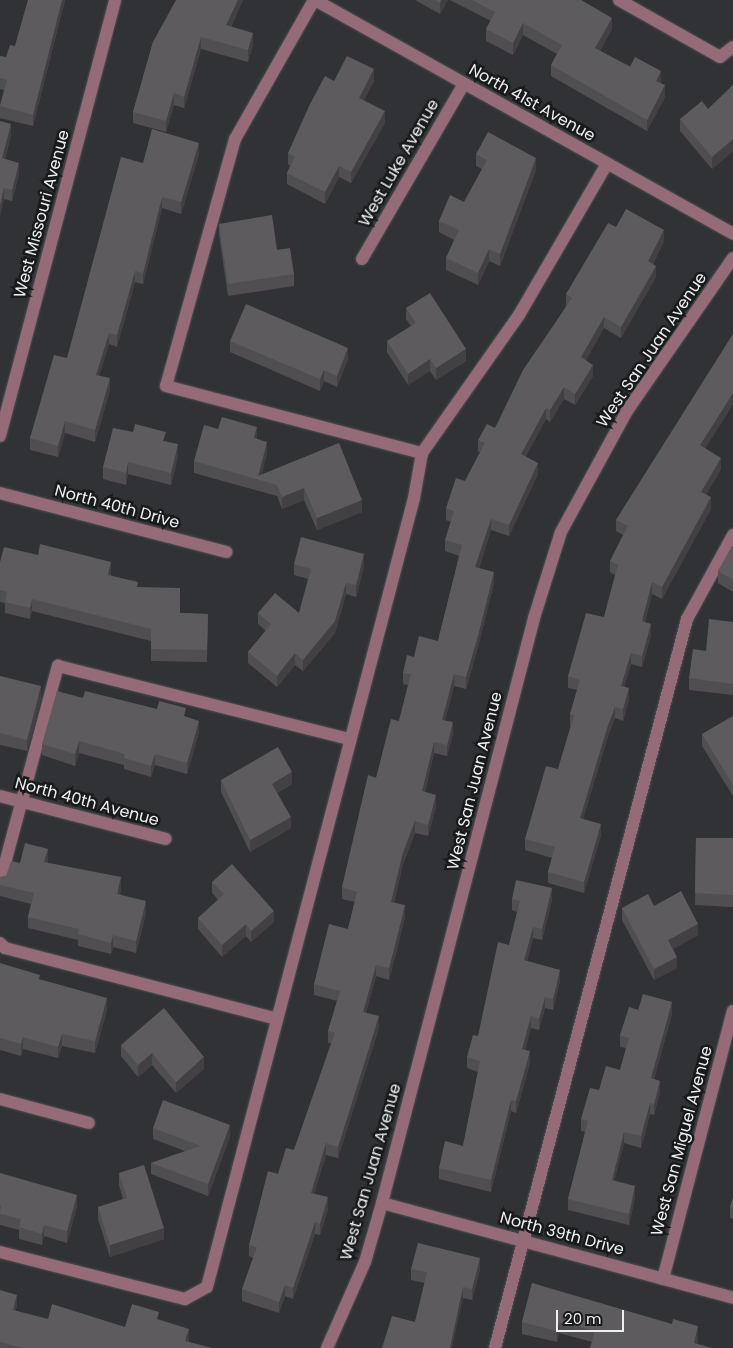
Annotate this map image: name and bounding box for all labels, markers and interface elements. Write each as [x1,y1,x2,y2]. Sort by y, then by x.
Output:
street label: North 41st Avenue [465,60,599,146]
street label: West Luke Avenue [355,96,443,230]
street label: West Missouri Avenue [10,128,74,300]
street label: West San Juan Avenue [593,269,711,431]
street label: North 40th Drive [53,481,181,533]
street label: West San Juan Avenue [444,690,506,872]
street label: North 40th Avenue [13,774,161,830]
street label: West San Miguel Avenue [647,1044,717,1238]
street label: West San Juan Avenue [337,1081,405,1263]
street label: North 39th Drive [498,1208,626,1260]
scale bar [558,1300,626,1332]
text: 20 m [564,1308,602,1329]

